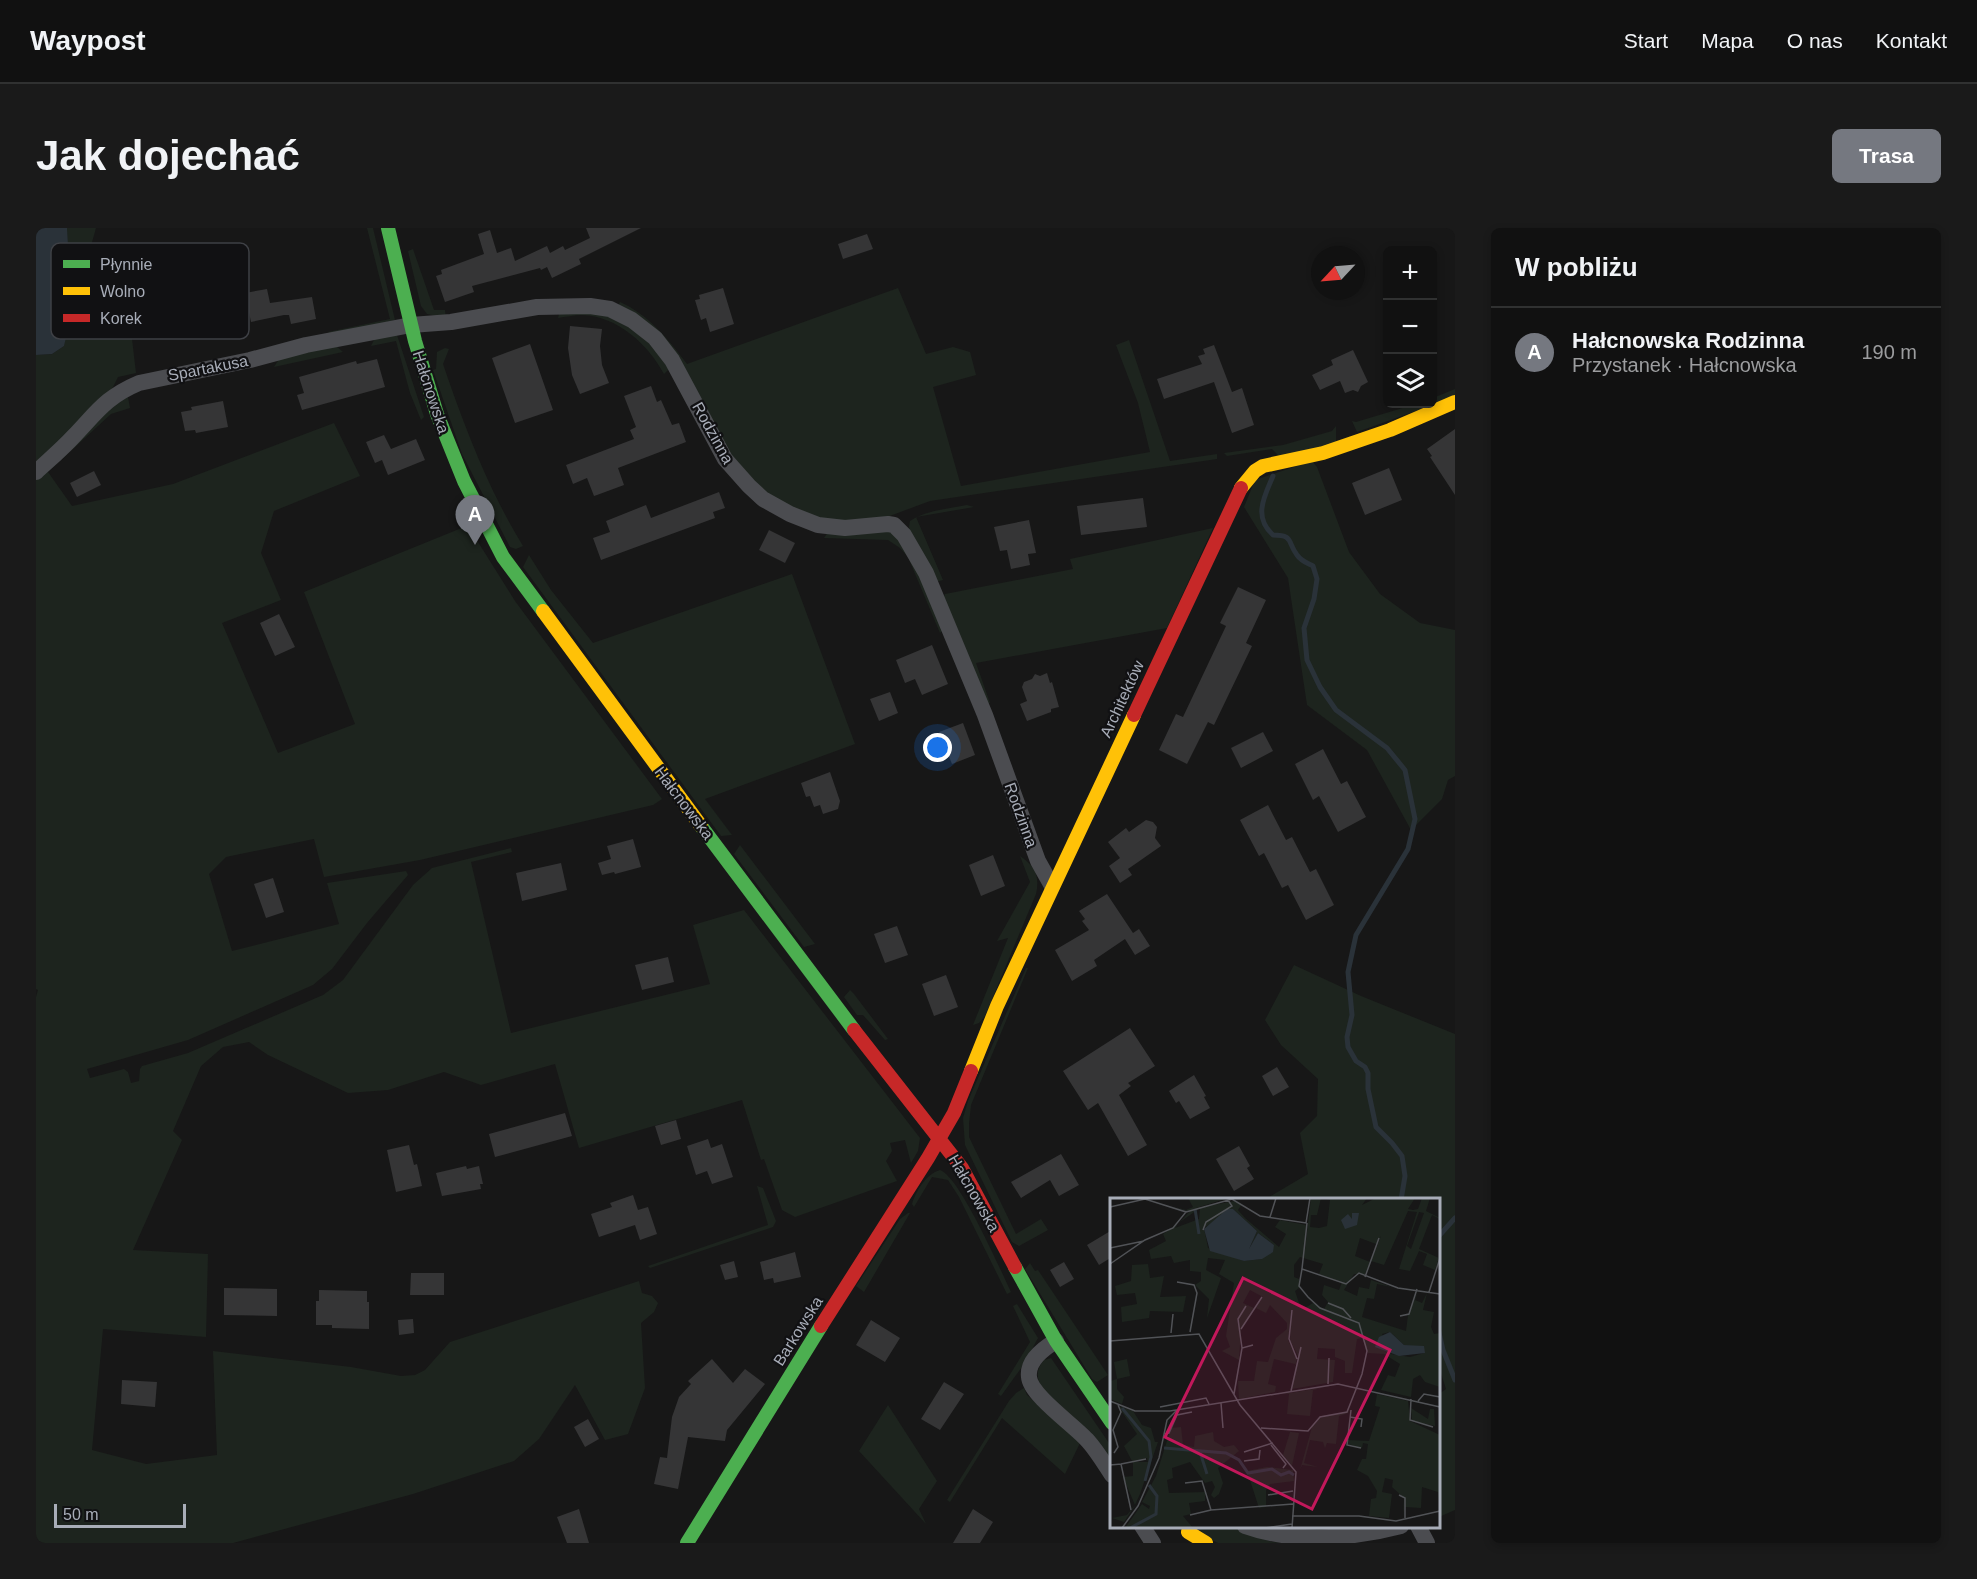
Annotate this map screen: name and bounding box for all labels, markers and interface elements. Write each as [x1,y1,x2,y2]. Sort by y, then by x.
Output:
text: Waypost [30,25,146,56]
text: Start [1624,29,1668,52]
text: Mapa [1701,29,1754,52]
text: O nas [1787,29,1843,52]
text: Kontakt [1876,29,1947,52]
button: Trasa [1832,129,1941,183]
text: Jak dojechać [36,132,300,179]
legend [51,243,249,339]
north arrow [1311,246,1365,300]
map controls [1383,246,1437,408]
button: + [1383,246,1437,300]
text: W pobliżu [1515,252,1638,282]
text: Płynnie [100,256,153,273]
text: Wolno [100,283,145,300]
button: − [1383,300,1437,354]
text: Korek [100,310,143,327]
text: Hałcnowska Rodzinna [1572,328,1804,353]
text: A [1527,341,1542,363]
text: 190 m [1861,341,1917,363]
street label: Hałcnowska [410,348,452,436]
street label: Spartakusa [167,352,249,384]
button: layers [1383,354,1437,408]
text: Przystanek · Hałcnowska [1572,354,1797,376]
street label: Rodzinna [689,399,737,467]
pin: A [456,496,494,545]
street label: Architektów [1097,658,1147,740]
your location [923,733,952,762]
street label: Hałcnowska [651,763,717,843]
street label: Rodzinna [1001,780,1041,850]
street label: Hałcnowska [945,1151,1003,1235]
inset map [1110,1198,1440,1528]
street label: Barkowska [770,1293,826,1369]
scale bar [54,1501,186,1528]
text: 50 m [63,1506,99,1523]

